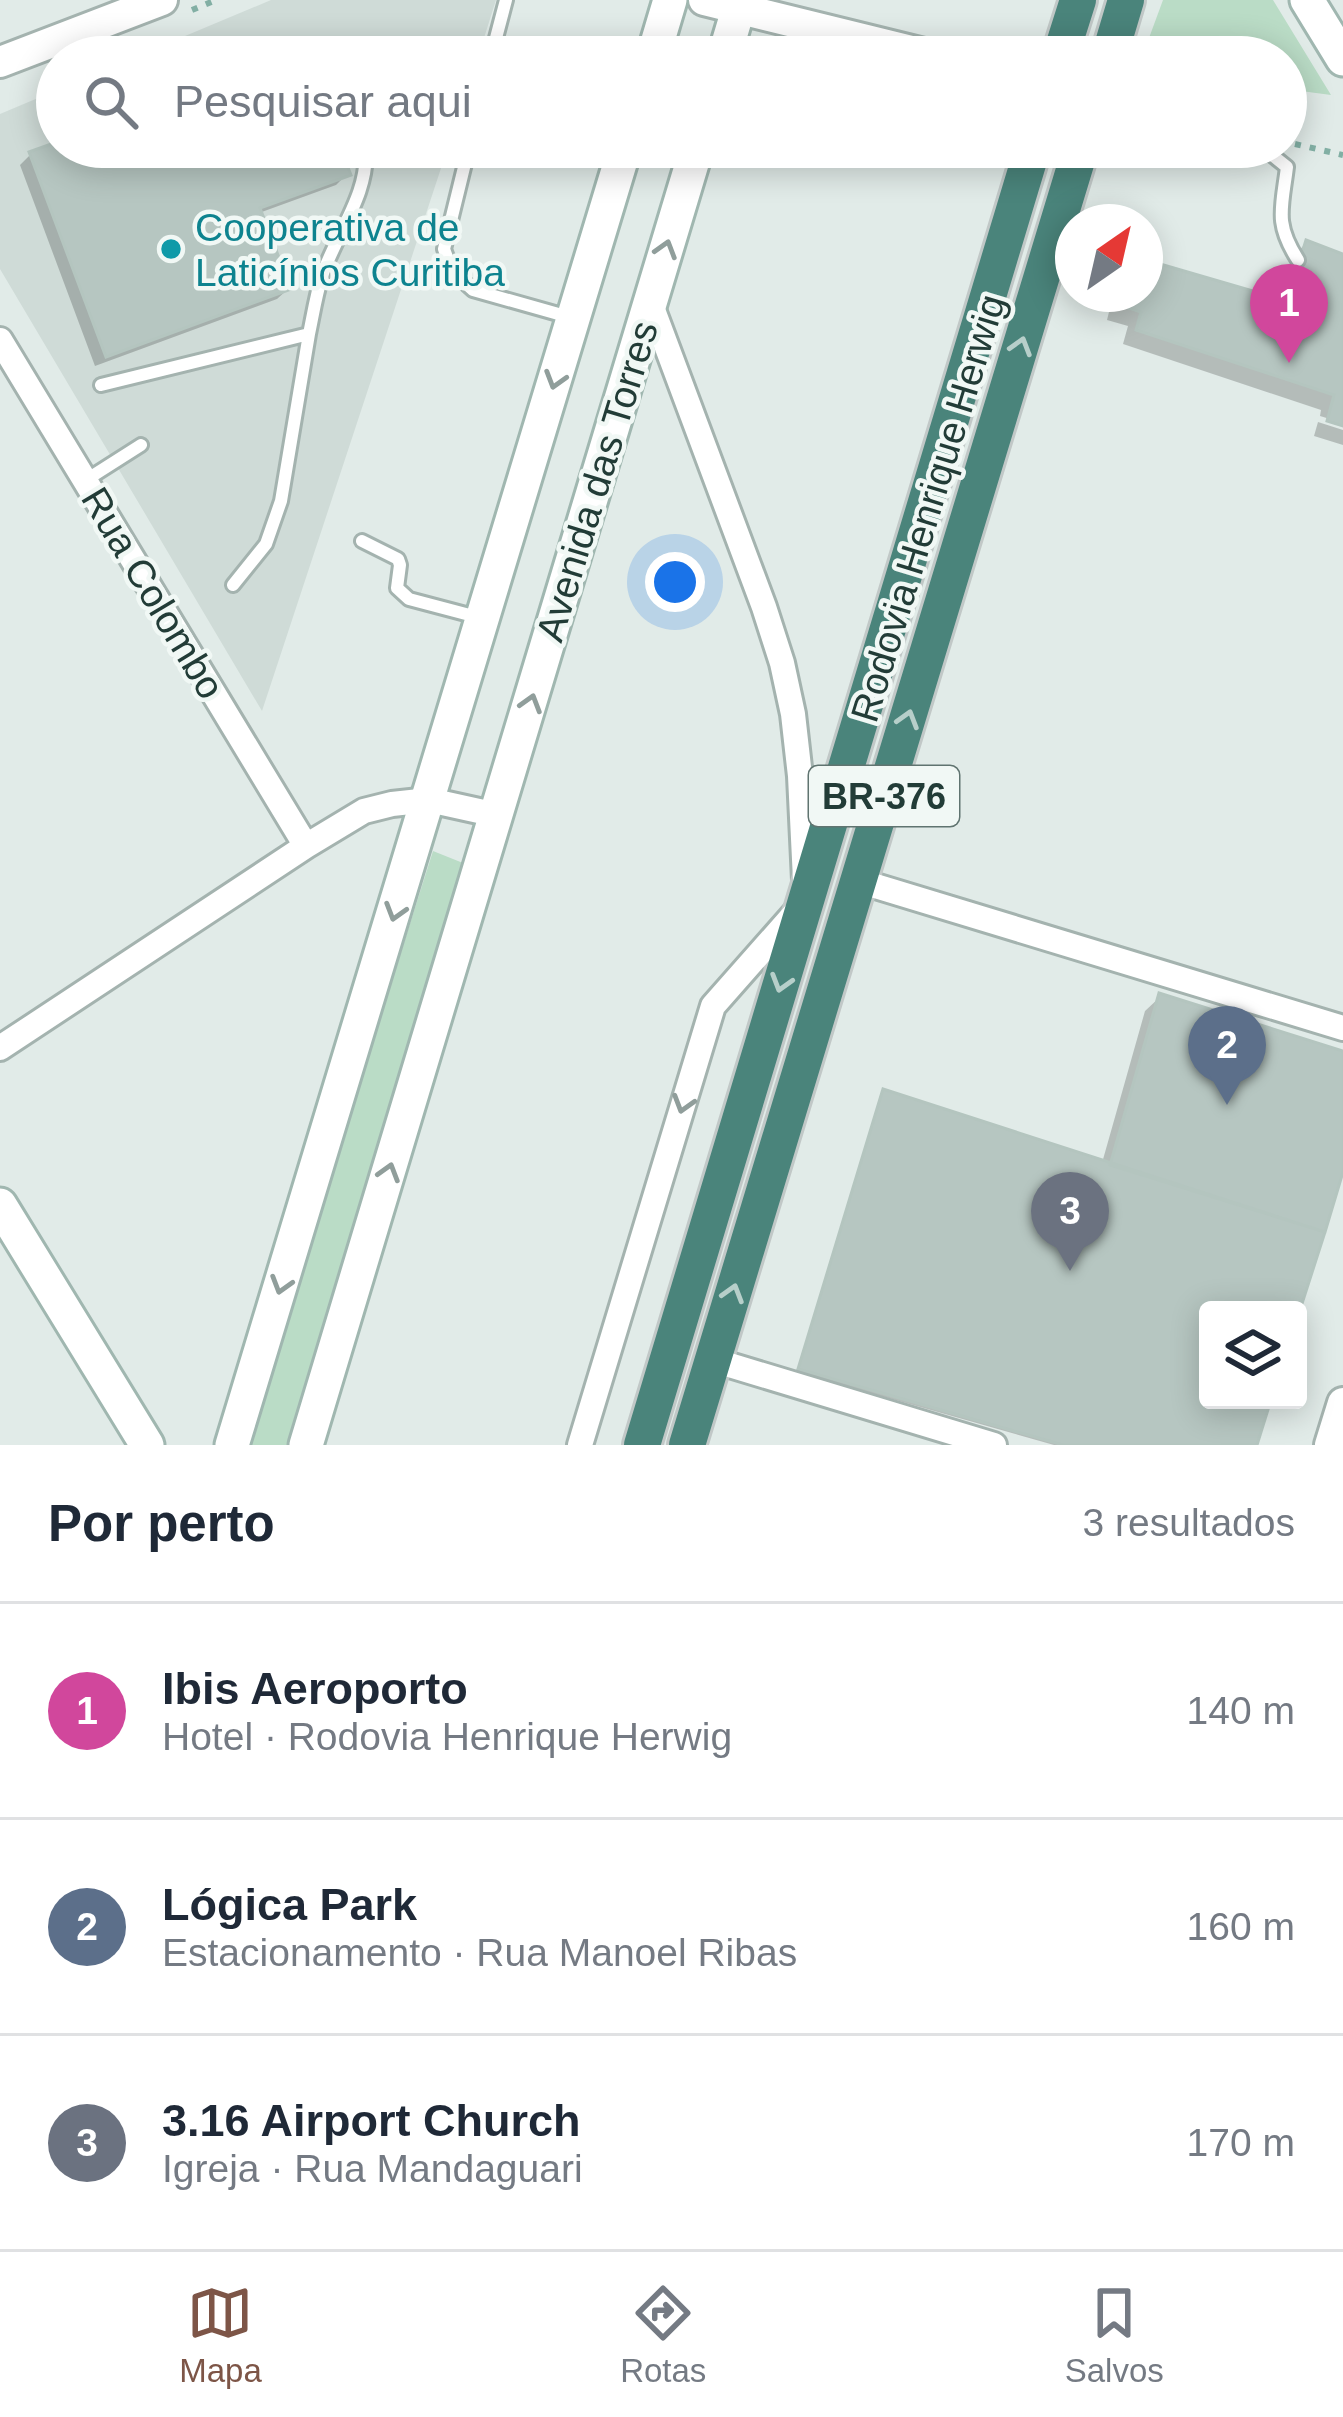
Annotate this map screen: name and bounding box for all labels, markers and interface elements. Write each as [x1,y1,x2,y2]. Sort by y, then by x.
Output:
search box [36,36,1307,168]
icon: search [78,69,144,135]
text: Pesquisar aqui [174,76,472,127]
north arrow [1055,204,1163,312]
place label: Cooperativa de Laticínios Curitiba [195,206,505,294]
marker: Cooperativa de Laticínios Curitiba [158,236,184,262]
one-way arrow [652,239,677,260]
pin: 1 [1250,264,1328,363]
street label: Rodovia Henrique Herwig [842,289,1014,727]
street label: Avenida das Torres [528,316,666,646]
one-way arrow [1007,336,1032,357]
one-way arrow [544,369,569,390]
street label: Rua Colombo [73,480,233,706]
your location [645,552,705,612]
one-way arrow [517,693,542,714]
one-way arrow [894,709,919,730]
road number: BR-376 [809,766,959,826]
one-way arrow [384,901,409,922]
one-way arrow [770,972,795,993]
pin: 2 [1188,1006,1266,1105]
one-way arrow [672,1093,697,1114]
one-way arrow [375,1162,400,1183]
pin: 3 [1031,1172,1109,1271]
one-way arrow [270,1274,295,1295]
one-way arrow [719,1283,744,1304]
map controls [1199,1301,1307,1409]
button: layers [1199,1301,1307,1409]
text: Por perto [48,1495,275,1552]
text: 3 resultados [1083,1501,1295,1544]
text: Ibis Aeroporto [162,1663,468,1714]
text: 1 [76,1689,98,1732]
text: 140 m [1187,1689,1295,1732]
text: Hotel · Rodovia Henrique Herwig [162,1715,732,1758]
text: Lógica Park [162,1879,417,1930]
text: 2 [76,1905,98,1948]
text: 160 m [1187,1905,1295,1948]
text: Estacionamento · Rua Manoel Ribas [162,1931,797,1974]
text: 3.16 Airport Church [162,2095,580,2146]
text: 3 [76,2121,98,2164]
text: 170 m [1187,2121,1295,2164]
text: Igreja · Rua Mandaguari [162,2147,583,2190]
tab: Mapa [179,2280,262,2390]
tab: Rotas [620,2280,706,2390]
tab: Salvos [1065,2280,1164,2390]

